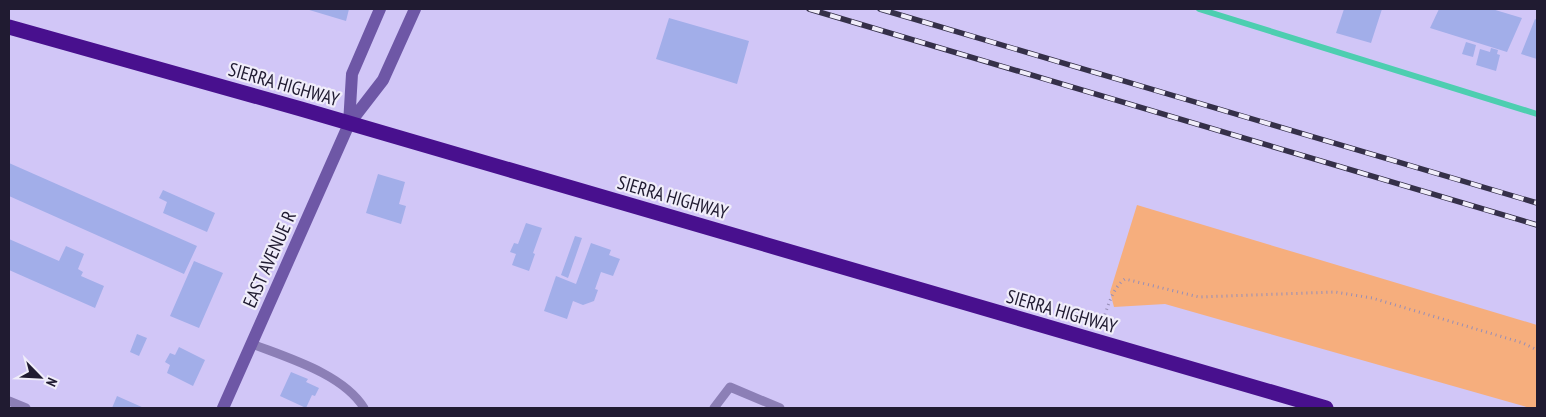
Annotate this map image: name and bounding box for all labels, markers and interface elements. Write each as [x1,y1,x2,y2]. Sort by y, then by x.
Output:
street label: SIERRA HIGHWAY [226,57,342,111]
street label: SIERRA HIGHWAY [615,170,731,224]
street label: EAST AVENUE R [237,207,301,311]
street label: SIERRA HIGHWAY [1004,284,1120,338]
north arrow [15,352,65,402]
text: N [42,375,62,389]

